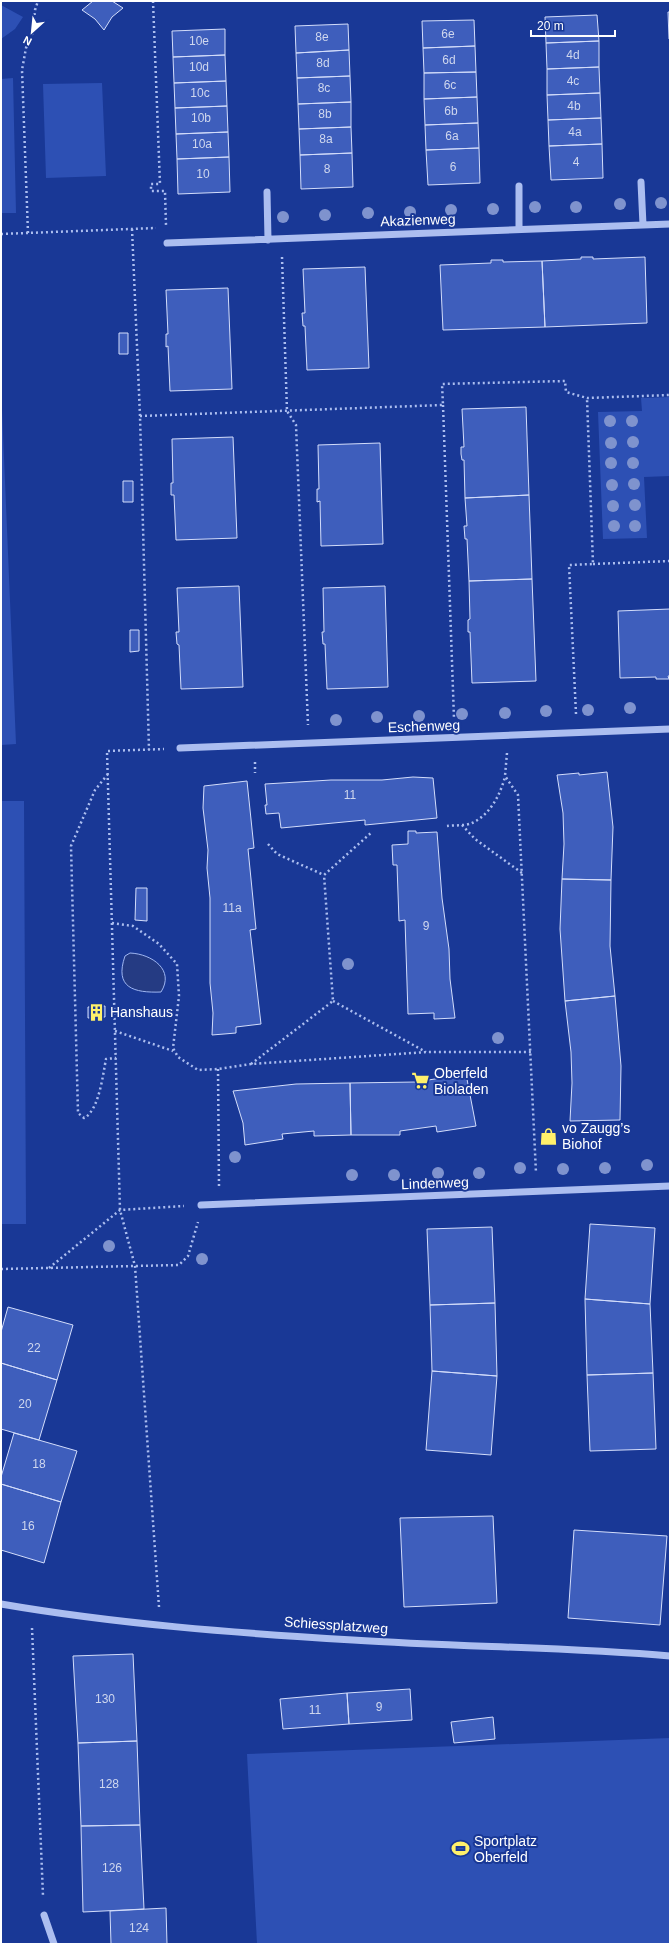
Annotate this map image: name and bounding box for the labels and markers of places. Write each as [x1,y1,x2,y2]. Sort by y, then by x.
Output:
building icon: Hanshaus [87,1002,107,1022]
place label: Hanshaus [110,1004,173,1020]
place label: Oberfeld Bioladen [434,1065,489,1097]
supermarket icon: Oberfeld Bioladen [411,1071,431,1091]
place label: vo Zaugg’s Biohof [562,1120,630,1152]
shop icon: vo Zaugg’s Biohof [539,1126,559,1146]
place label: Sportplatz Oberfeld [474,1833,537,1865]
sports icon: Sportplatz Oberfeld [451,1839,471,1859]

